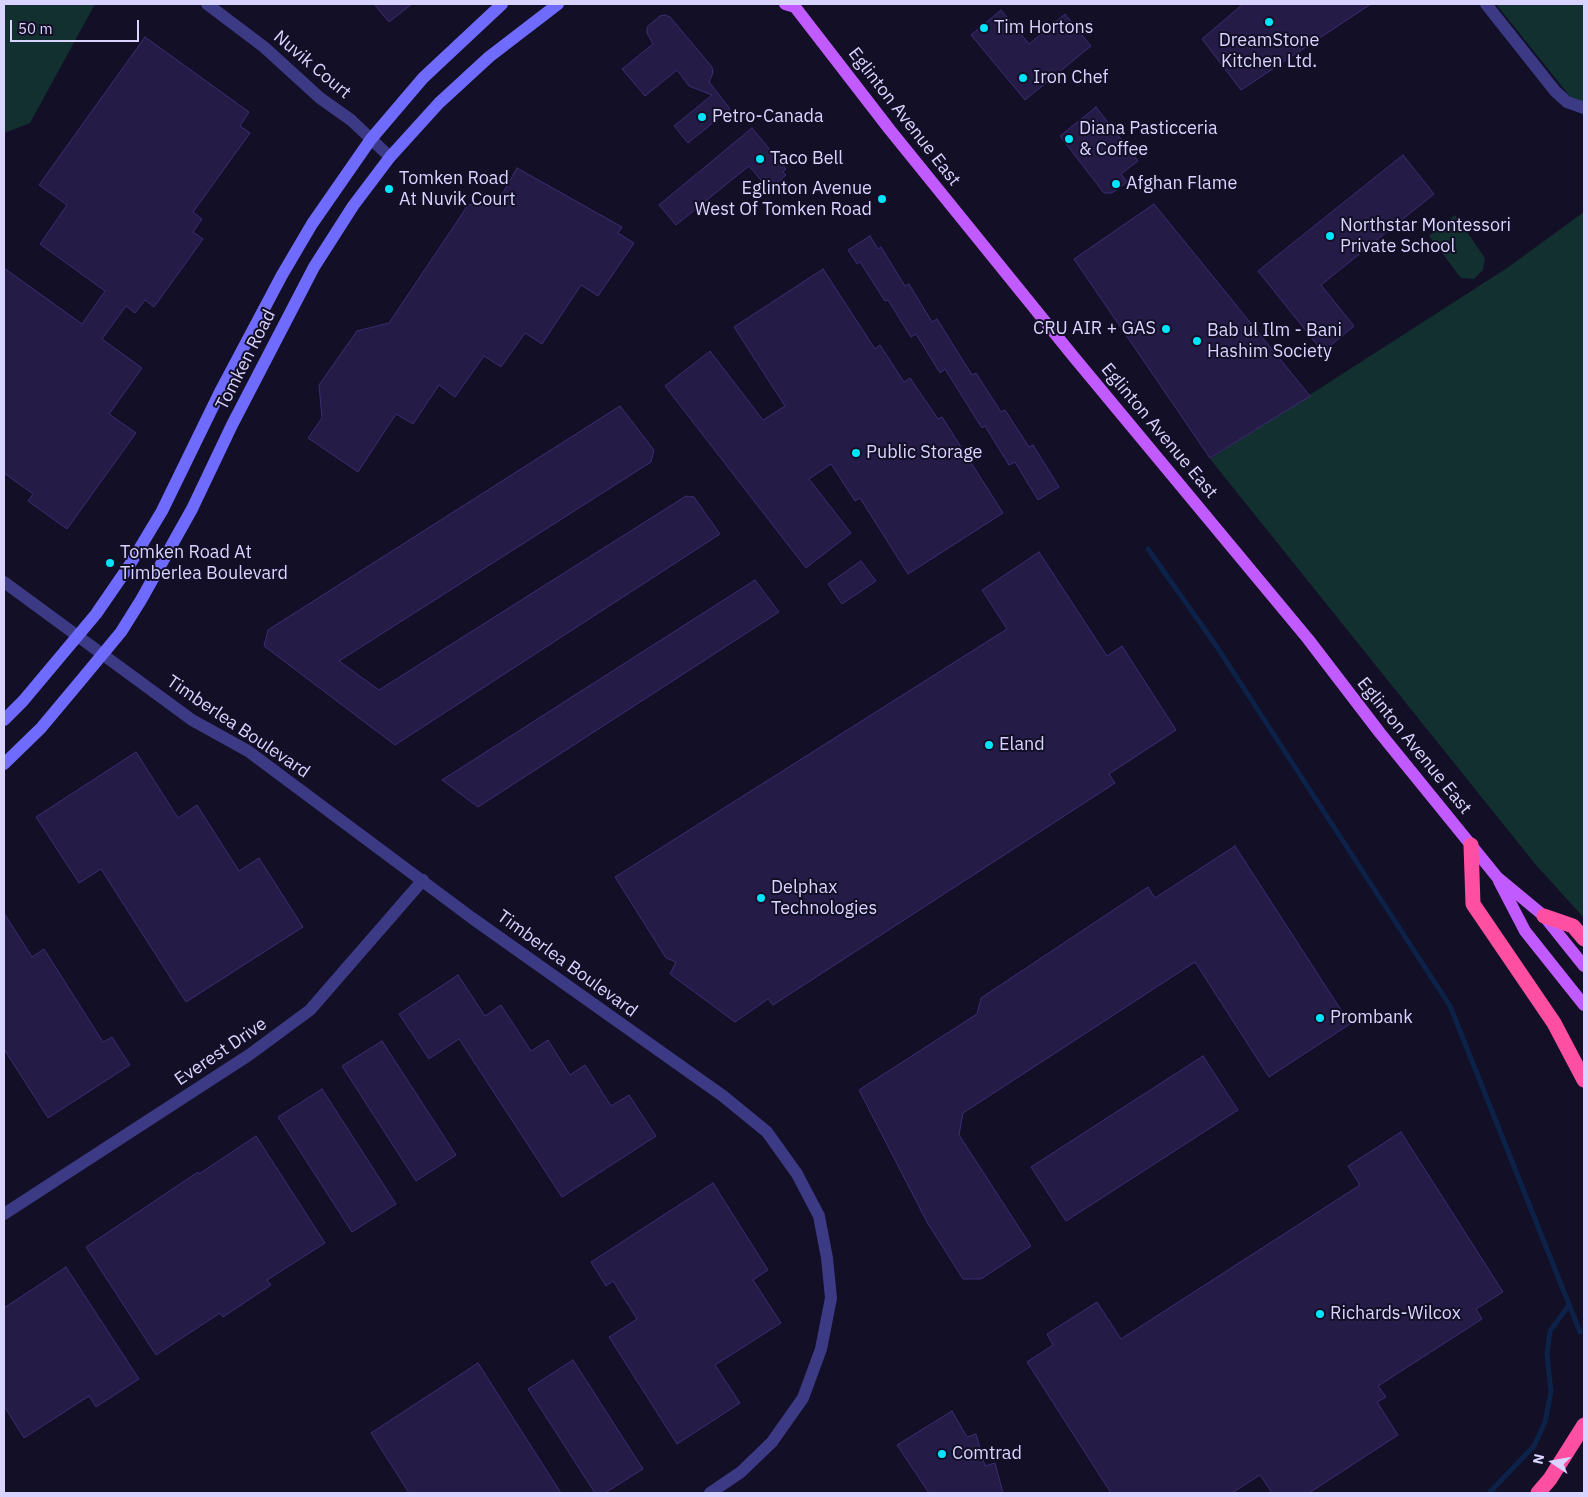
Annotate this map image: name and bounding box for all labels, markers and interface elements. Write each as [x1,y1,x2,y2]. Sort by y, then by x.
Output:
scale bar [12,10,141,42]
marker: DreamStone Kitchen Ltd. [1263,16,1275,28]
place label: Tim Hortons [994,17,1094,39]
text: 50 m [18,19,53,38]
marker: Tim Hortons [978,22,990,34]
street label: Nuvik Court [269,26,355,104]
place label: DreamStone Kitchen Ltd. [1219,30,1319,72]
street label: Eglinton Avenue East [843,43,965,191]
place label: Iron Chef [1033,67,1108,89]
marker: Iron Chef [1017,72,1029,84]
place label: Petro-Canada [712,106,824,128]
marker: Petro-Canada [696,111,708,123]
place label: Diana Pasticceria & Coffee [1079,118,1218,160]
marker: Diana Pasticceria & Coffee [1063,133,1075,145]
place label: Taco Bell [770,148,843,170]
marker: Taco Bell [754,153,766,165]
place label: Tomken Road At Nuvik Court [399,168,516,210]
place label: Afghan Flame [1126,173,1237,195]
place label: Eglinton Avenue West Of Tomken Road [694,178,872,220]
marker: Afghan Flame [1110,178,1122,190]
marker: Tomken Road At Nuvik Court [383,183,395,195]
marker: Eglinton Avenue West Of Tomken Road [876,193,888,205]
place label: Northstar Montessori Private School [1340,215,1511,258]
marker: Northstar Montessori Private School [1324,230,1336,242]
street label: Tomken Road [211,306,281,414]
place label: CRU AIR + GAS [1033,318,1156,340]
place label: Bab ul Ilm - Bani Hashim Society [1207,320,1342,362]
marker: CRU AIR + GAS [1160,323,1172,335]
marker: Bab ul Ilm - Bani Hashim Society [1191,335,1203,347]
street label: Eglinton Avenue East [1096,359,1222,503]
place label: Public Storage [866,442,982,464]
marker: Public Storage [850,447,862,459]
place label: Tomken Road At Timberlea Boulevard [120,542,288,584]
marker: Tomken Road At Timberlea Boulevard [104,557,116,569]
street label: Timberlea Boulevard [162,671,314,783]
street label: Eglinton Avenue East [1352,673,1476,819]
place label: Eland [999,734,1045,756]
marker: Eland [983,739,995,751]
place label: Delphax Technologies [771,877,877,920]
marker: Delphax Technologies [755,892,767,904]
street label: Timberlea Boulevard [493,906,641,1022]
place label: Prombank [1330,1007,1413,1029]
marker: Prombank [1314,1012,1326,1024]
street label: Everest Drive [171,1013,271,1091]
place label: Richards-Wilcox [1330,1303,1461,1325]
marker: Richards-Wilcox [1314,1308,1326,1320]
north arrow [1528,1437,1578,1487]
place label: Comtrad [952,1443,1022,1465]
marker: Comtrad [936,1448,948,1460]
text: N [1528,1452,1548,1466]

